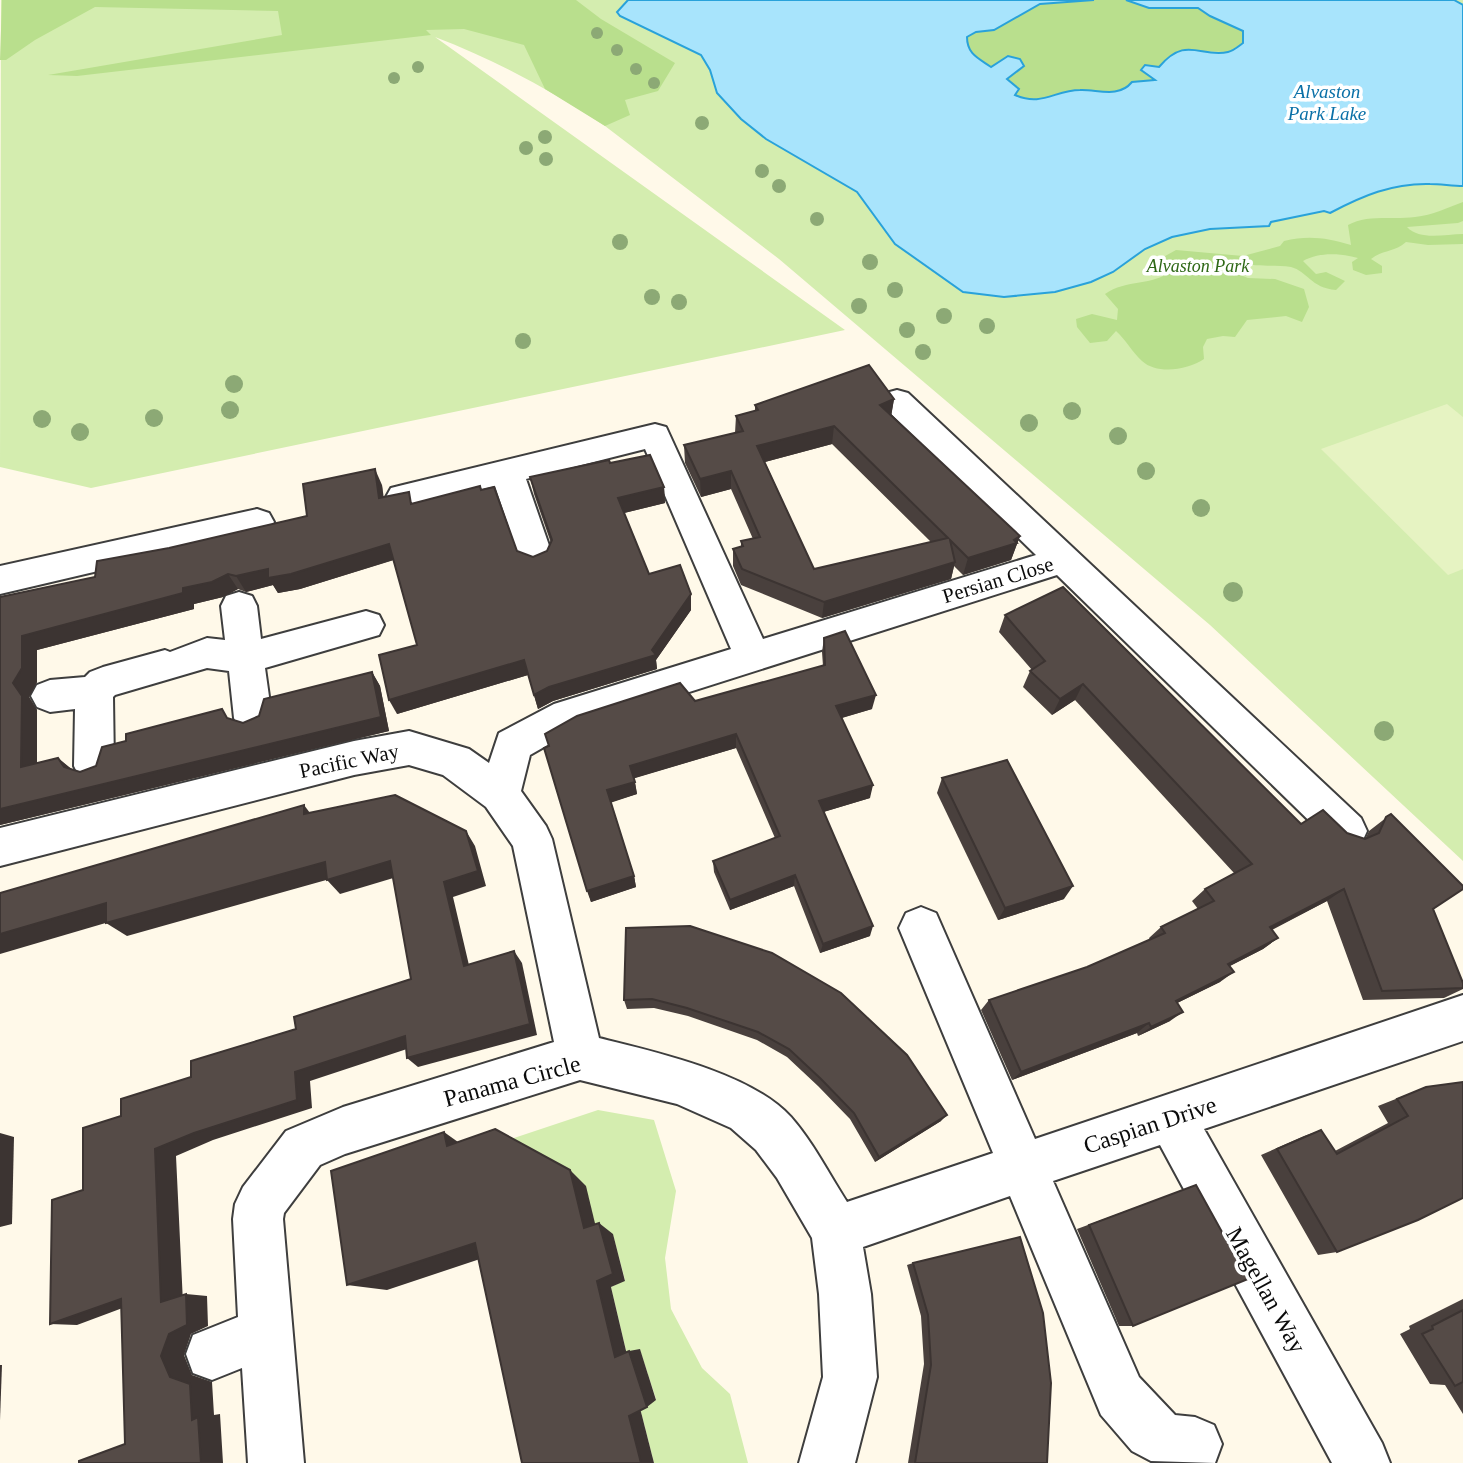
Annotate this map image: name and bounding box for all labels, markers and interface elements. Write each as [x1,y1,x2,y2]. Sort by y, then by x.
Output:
water label: Alvaston Park Lake [1287,81,1366,124]
park label: Alvaston Park [1146,256,1250,276]
street label: Persian Close [940,552,1056,608]
street label: Pacific Way [297,739,401,783]
street label: Panama Circle [441,1050,583,1112]
street label: Caspian Drive [1080,1091,1220,1159]
street label: Magellan Way [1221,1223,1311,1357]

